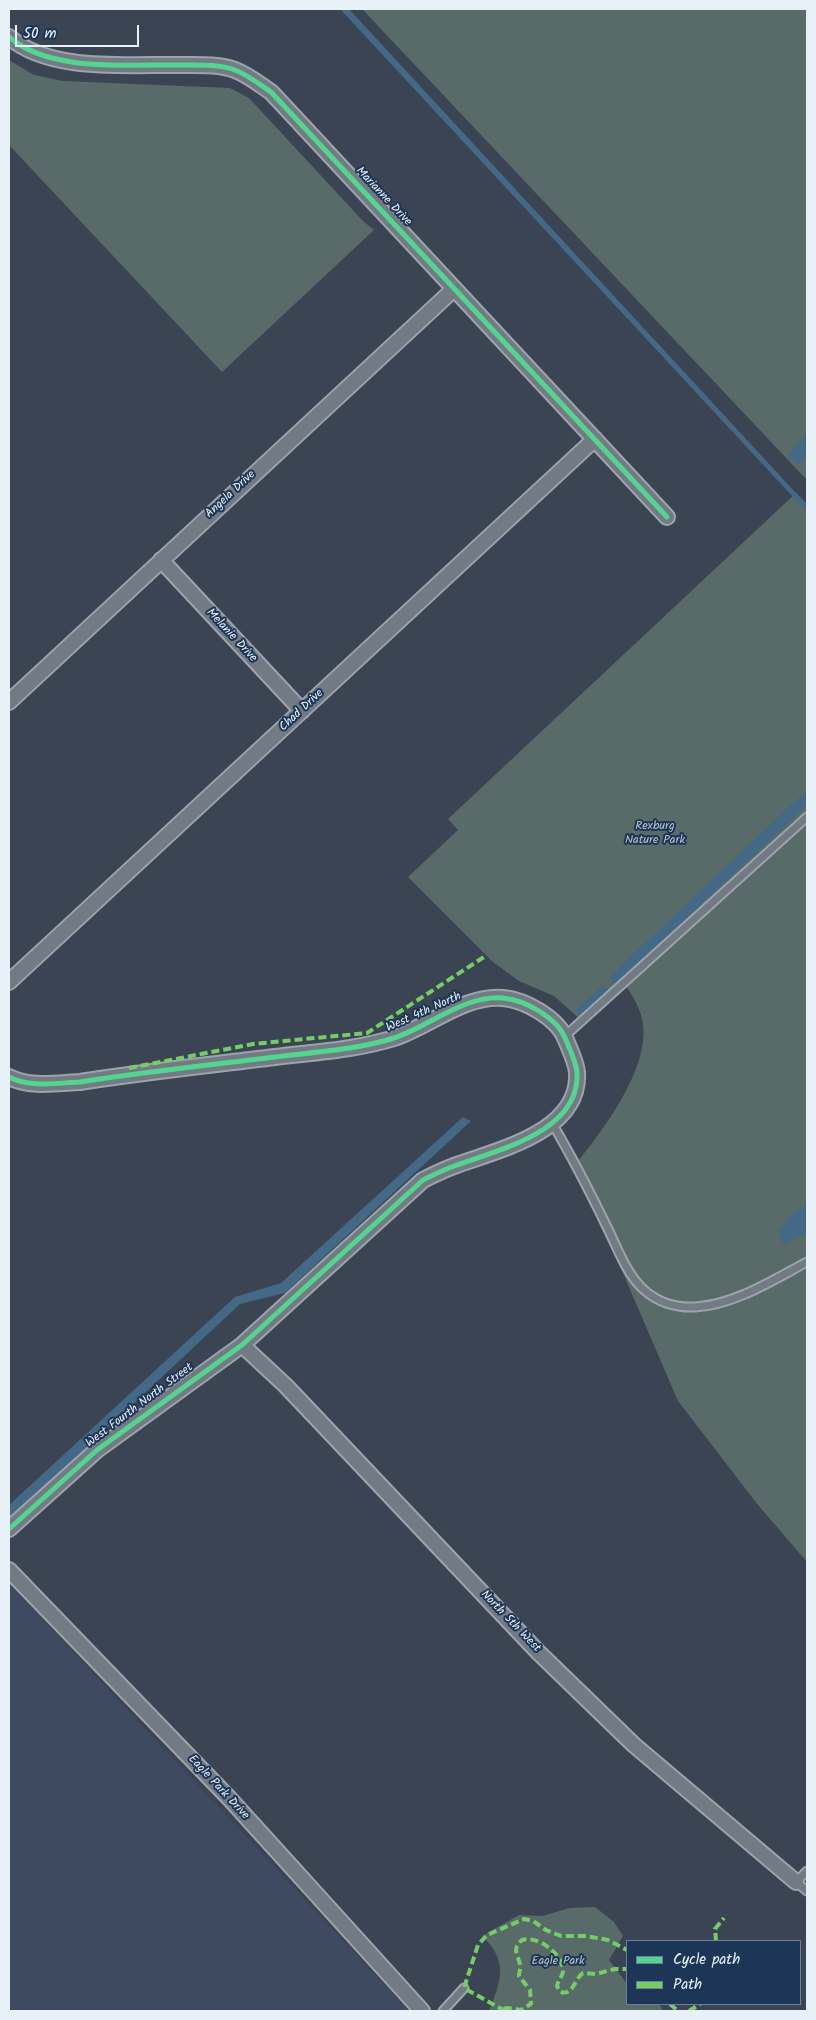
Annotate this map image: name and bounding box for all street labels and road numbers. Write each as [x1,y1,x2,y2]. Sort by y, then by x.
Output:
street label: Marianne Drive [352,164,414,230]
street label: Angela Drive [203,468,259,522]
street label: Melanie Drive [203,606,259,666]
street label: Chad Drive [277,687,327,735]
street label: West 4th North [384,990,464,1036]
street label: West Fourth North Street [84,1361,196,1451]
street label: North 5th West [477,1588,543,1656]
street label: Eagle Park Drive [184,1753,252,1823]

